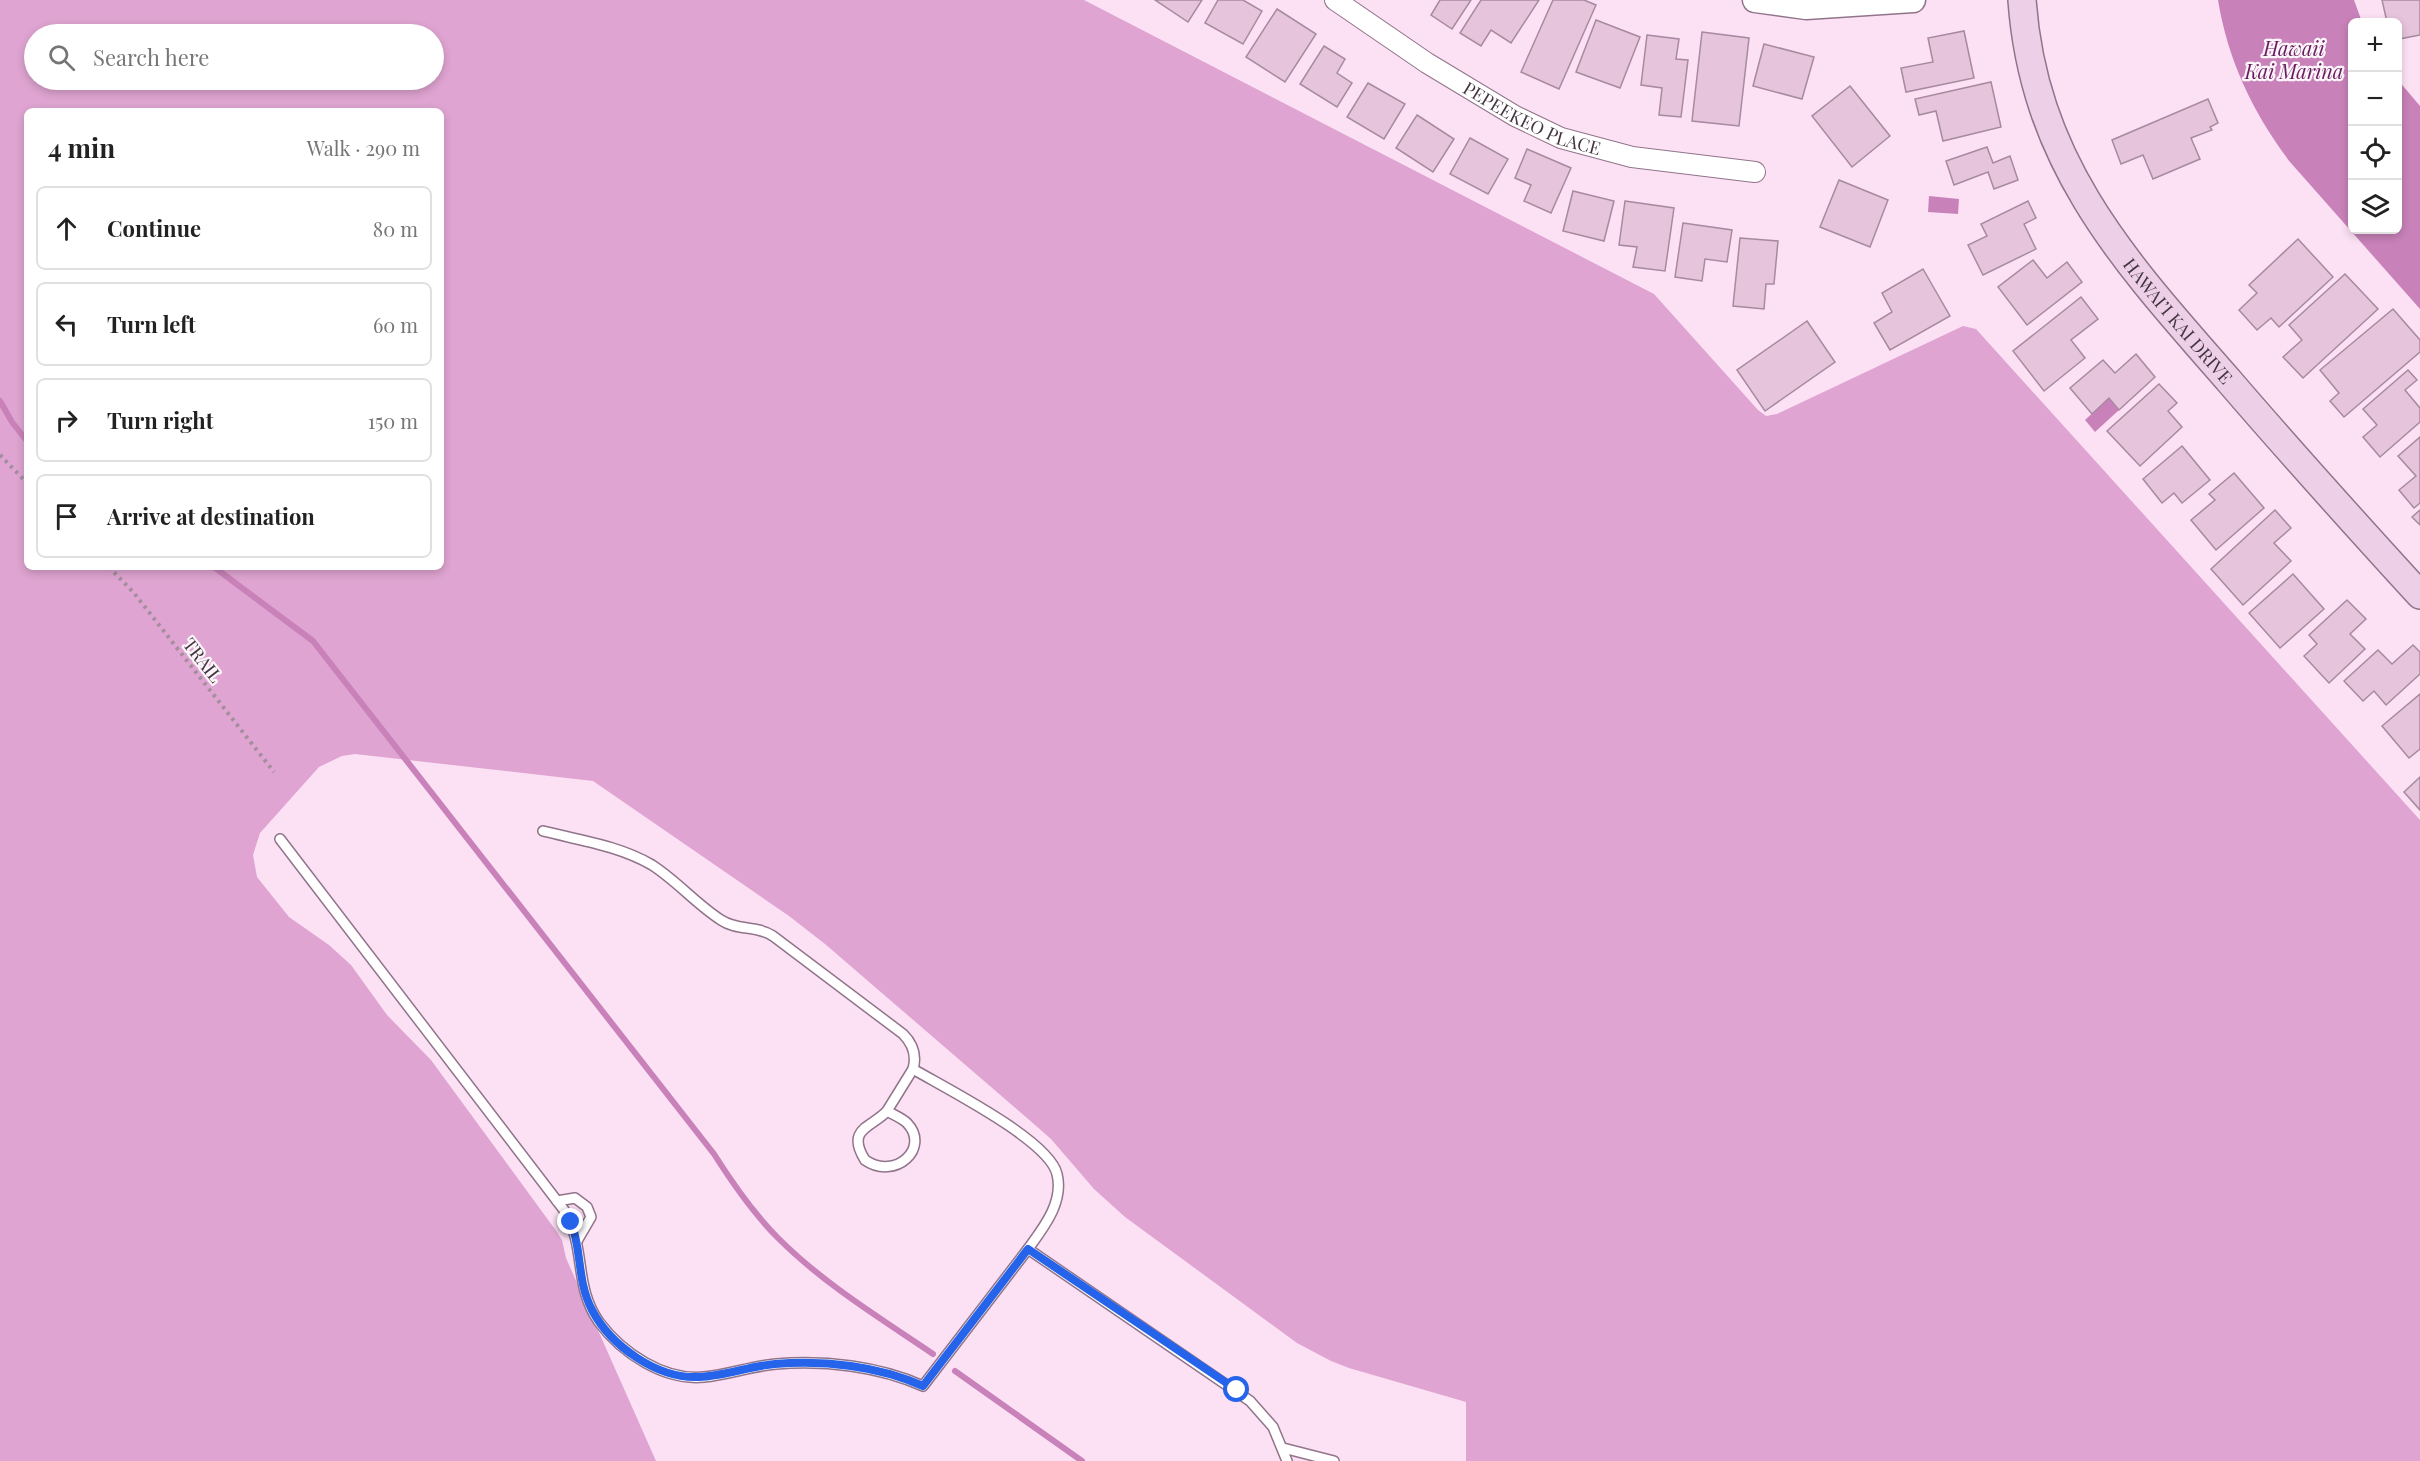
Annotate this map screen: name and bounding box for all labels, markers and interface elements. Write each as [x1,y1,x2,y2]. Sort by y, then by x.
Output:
map controls [2348,18,2402,234]
button: + [2348,18,2402,72]
search box [24,24,444,90]
water label: Hawaii Kai Marina [2244,34,2343,84]
icon: search [45,41,78,74]
text: Search here [93,42,209,72]
button: − [2348,72,2402,126]
street label: PEPEEKEO PLACE [1459,76,1604,160]
button: locate [2348,126,2402,180]
text: 4 min [48,130,115,165]
text: Walk · 290 m [307,134,420,161]
button: layers [2348,180,2402,234]
icon: ahead [50,212,83,245]
text: Continue [107,213,201,243]
text: 80 m [373,215,418,242]
street label: HAWAI’I KAI DRIVE [2118,253,2238,389]
icon: left [50,308,83,341]
text: Turn left [107,309,196,339]
text: 60 m [373,311,418,338]
icon: right [50,404,83,437]
text: Turn right [107,405,213,435]
text: 150 m [368,407,418,434]
icon: arrive [50,500,83,533]
text: Arrive at destination [107,501,315,531]
street label: TRAIL [178,633,228,688]
route end [557,1208,583,1234]
route start [1223,1376,1249,1402]

